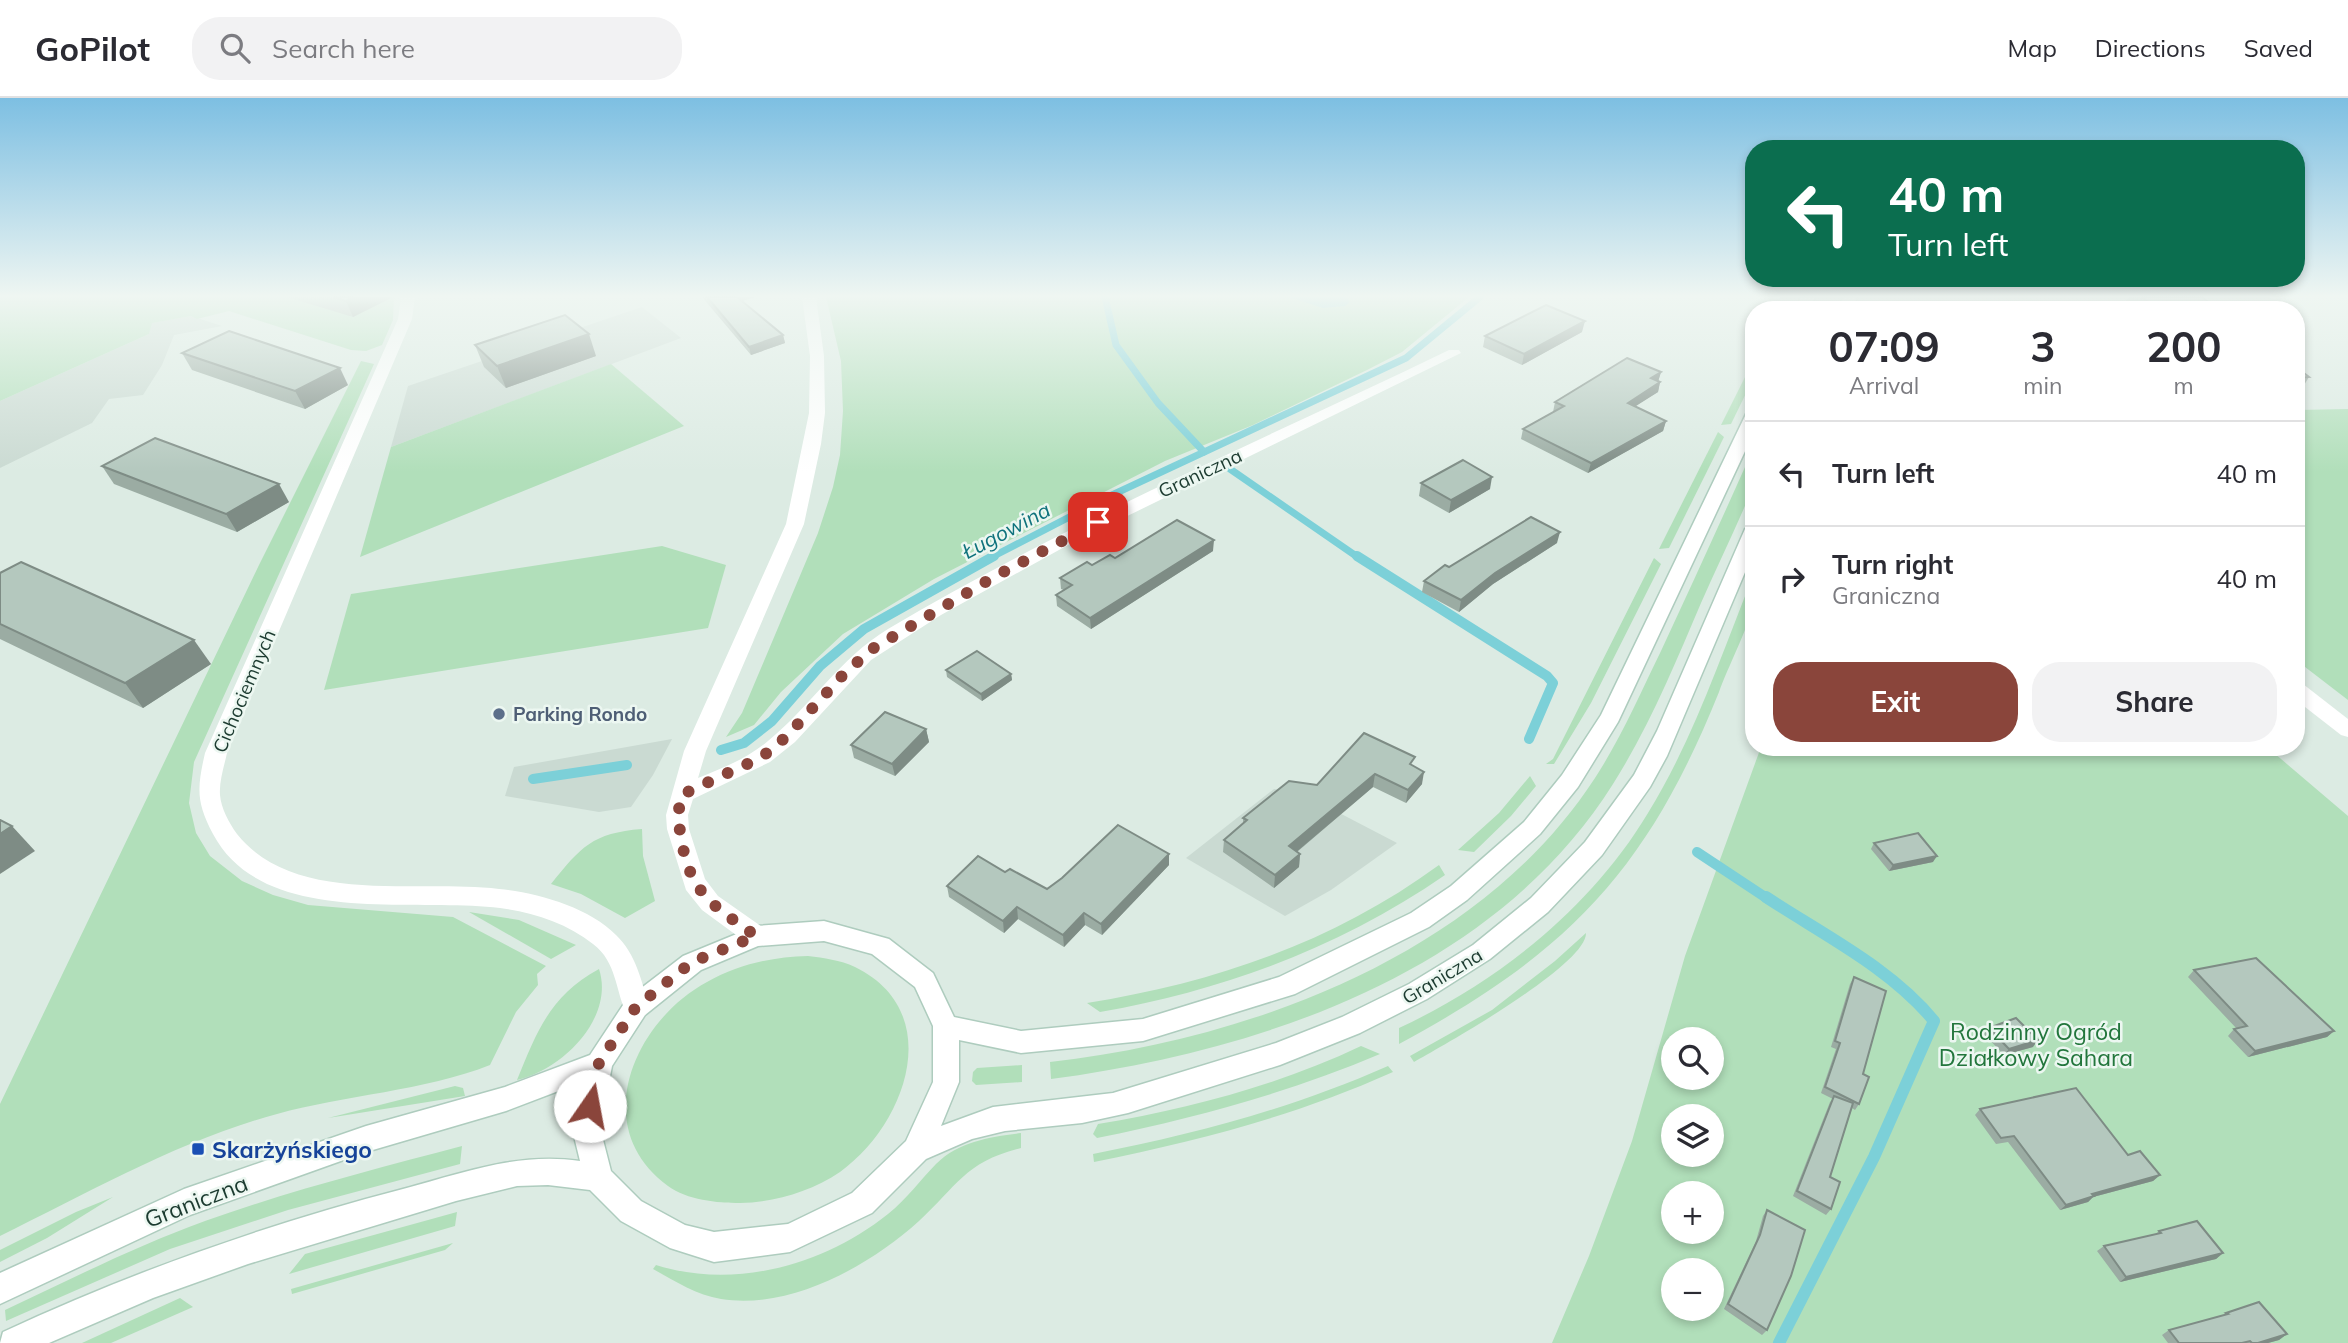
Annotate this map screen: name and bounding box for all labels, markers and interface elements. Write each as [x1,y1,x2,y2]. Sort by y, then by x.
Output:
search box [192,17,682,80]
text: GoPilot [35,28,150,69]
icon: search [216,29,254,67]
text: Search here [272,32,415,65]
text: Map [2007,33,2057,63]
text: Directions [2095,33,2206,63]
text: Saved [2244,33,2313,63]
text: 40 m [1888,163,2004,224]
icon: left [1773,168,1864,259]
text: Turn left [1888,224,2008,264]
text: 07:09 [1829,320,1940,373]
text: 3 [2030,320,2055,373]
text: 200 [2146,320,2221,373]
text: Arrival [1849,371,1919,400]
text: min [2023,371,2062,400]
text: m [2174,371,2194,400]
street label: Graniczna [1154,443,1246,503]
icon: left [1773,455,1811,493]
text: Turn left [1832,457,1934,490]
text: 40 m [2216,457,2277,490]
pin [1068,492,1128,552]
water label: Ługowina [957,496,1054,564]
icon: arrive [1079,503,1117,541]
text: Turn right [1832,548,1953,581]
icon: right [1773,560,1811,598]
text: 40 m [2216,562,2277,595]
text: Graniczna [1832,581,1940,610]
street label: Cichociemnych [207,626,281,756]
button: Exit [1773,662,2018,742]
button: Share [2032,662,2277,742]
place label: Parking Rondo [513,702,647,726]
marker: Parking Rondo [491,706,507,722]
street label: Graniczna [1397,943,1487,1009]
park label: Rodzinny Ogród Działkowy Sahara [1939,1017,2133,1072]
map controls [1661,1027,1724,1321]
button: search [1661,1027,1724,1090]
position arrow [553,1069,627,1143]
button: layers [1661,1104,1724,1167]
place label: Skarżyńskiego [212,1135,372,1164]
marker: Skarżyńskiego [190,1141,206,1157]
street label: Graniczna [140,1168,252,1234]
button: + [1661,1181,1724,1244]
button: − [1661,1258,1724,1321]

